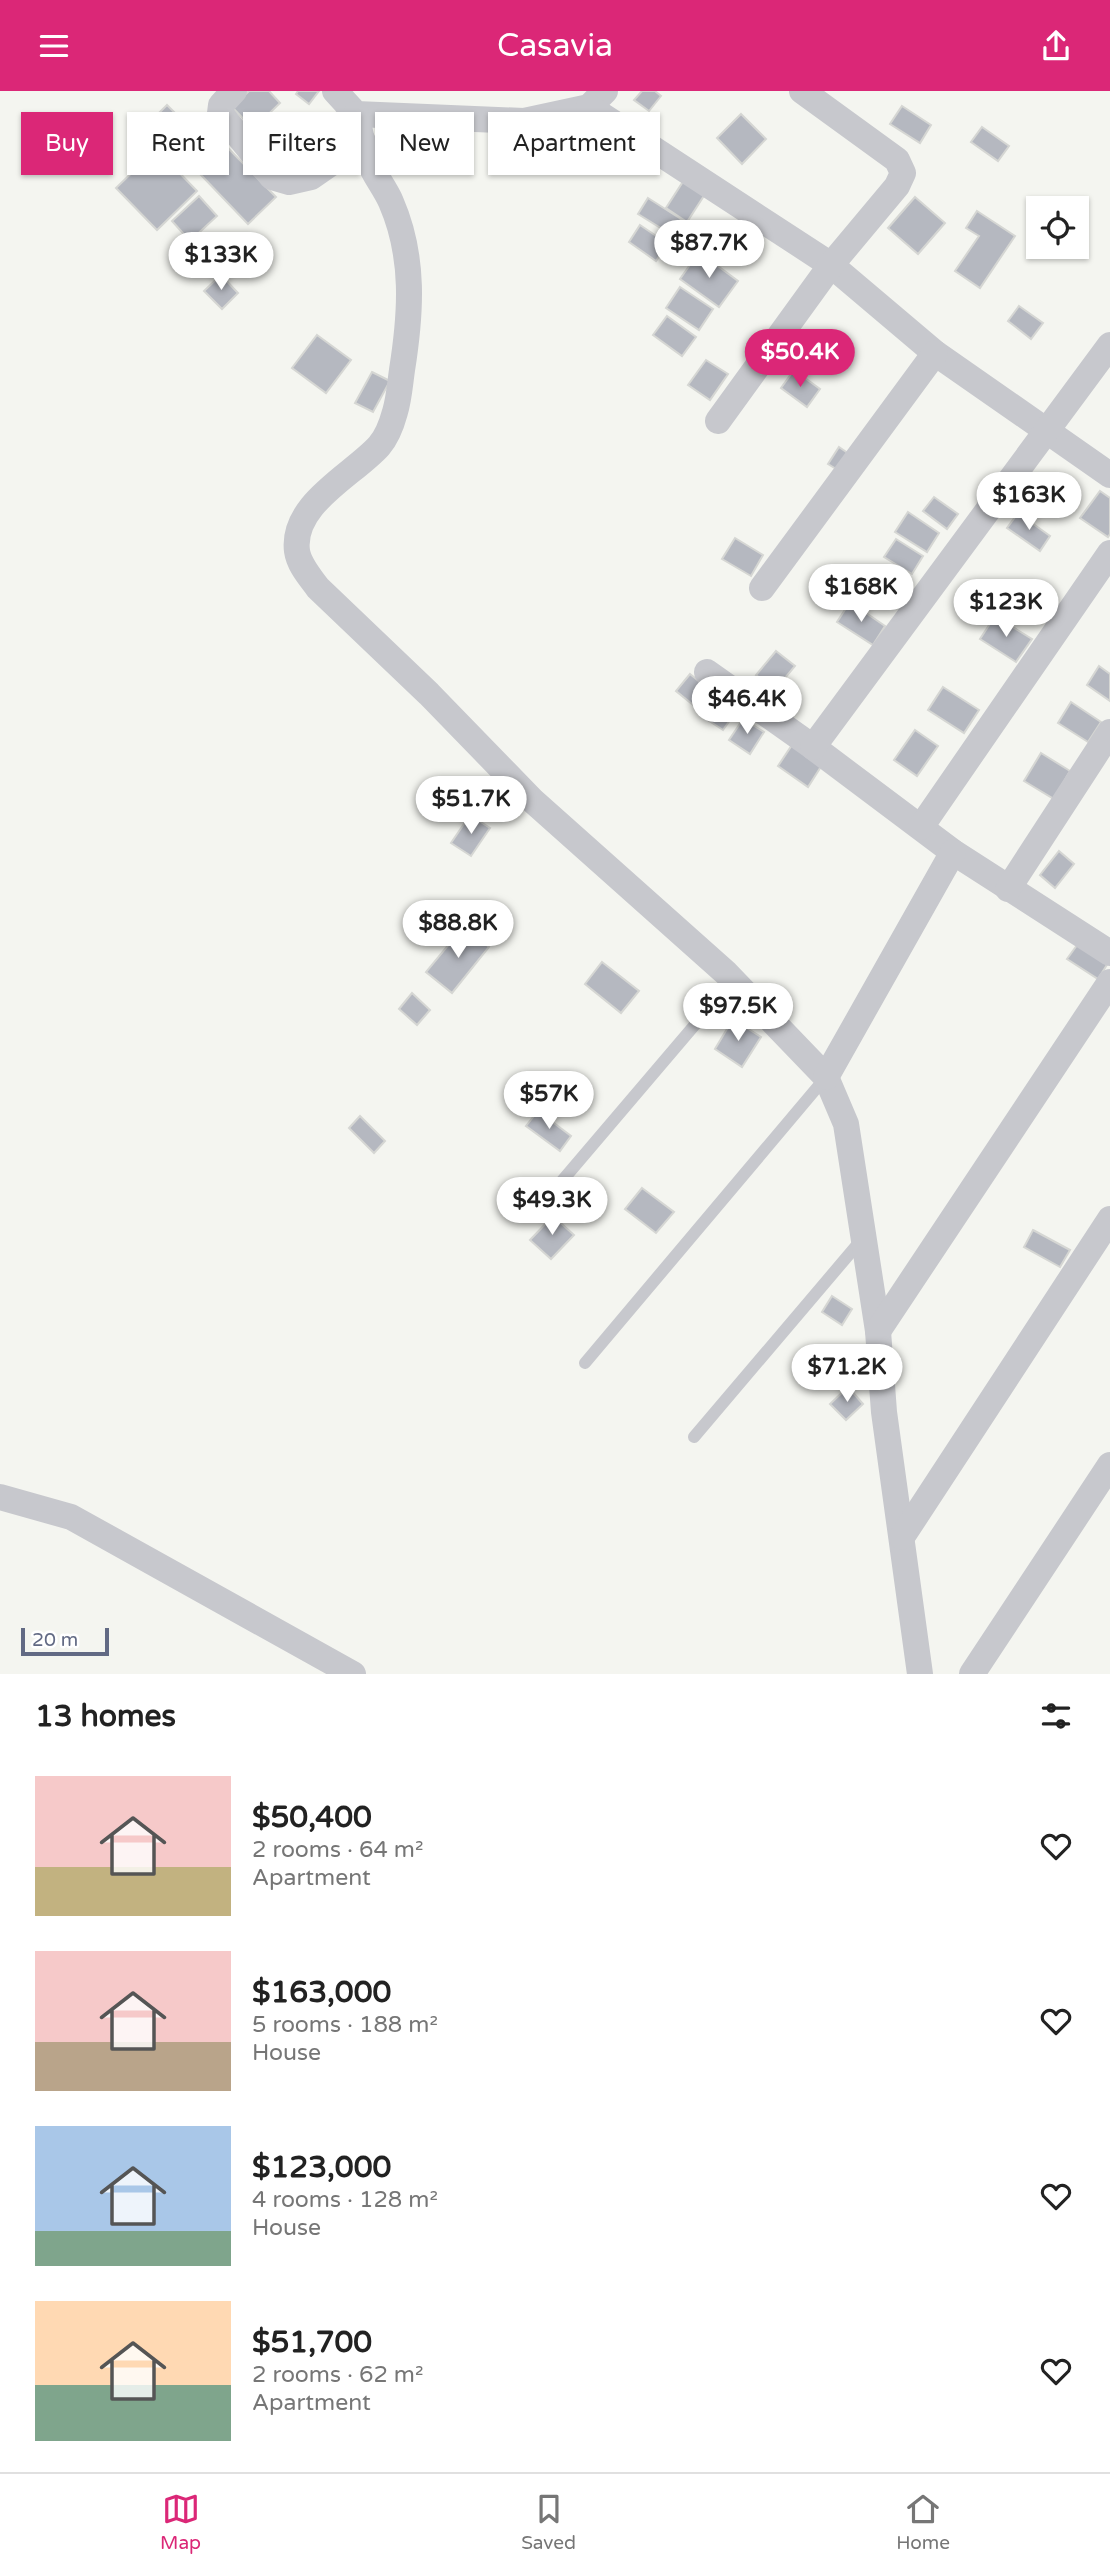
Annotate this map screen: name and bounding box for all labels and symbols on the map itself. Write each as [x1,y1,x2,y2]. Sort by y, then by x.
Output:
pin: $87.7K [652,221,766,280]
pin: $133K [172,233,270,292]
pin: $50.4K [743,329,857,389]
pin: $163K [980,473,1078,532]
pin: $168K [812,565,910,624]
pin: $123K [957,580,1055,639]
pin: $46.4K [690,677,804,736]
pin: $51.7K [414,777,528,836]
pin: $88.8K [401,901,515,960]
pin: $97.5K [681,983,795,1043]
pin: $57K [508,1072,590,1131]
pin: $49.3K [495,1177,609,1237]
pin: $71.2K [790,1345,904,1404]
scale bar [21,1625,108,1657]

